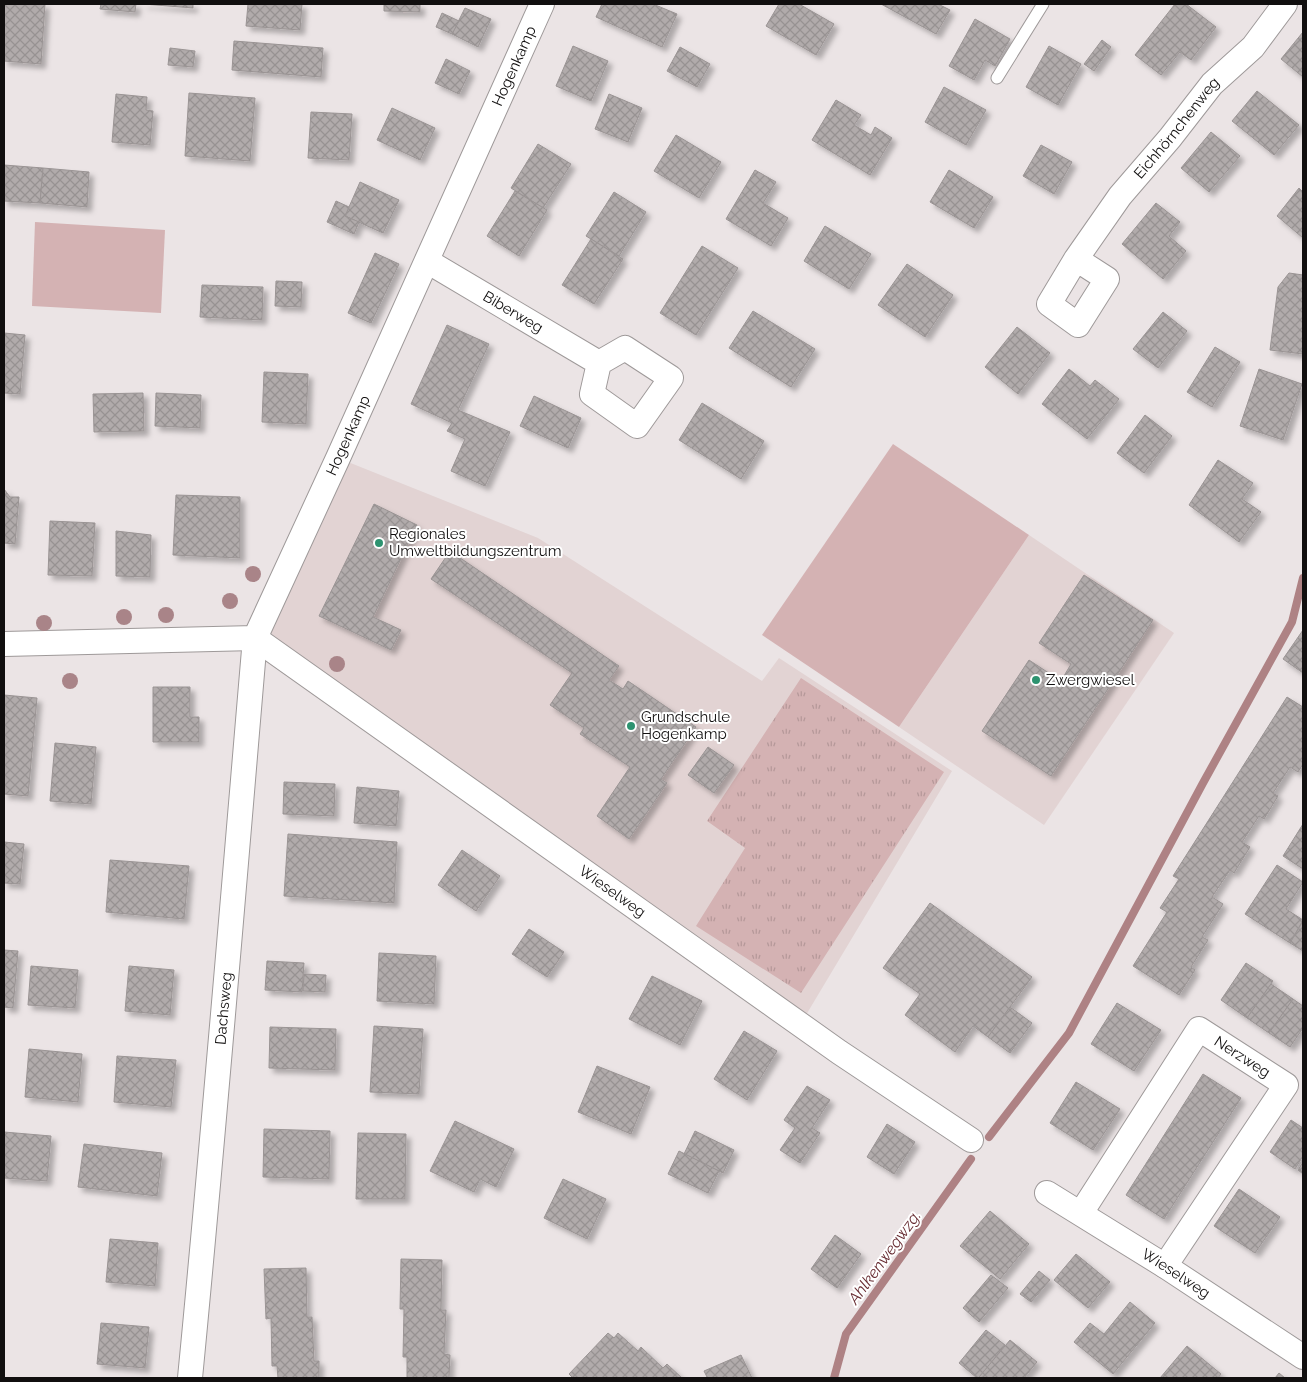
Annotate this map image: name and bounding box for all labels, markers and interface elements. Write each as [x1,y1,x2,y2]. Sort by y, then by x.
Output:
street label: Hogenkamp [488,23,540,109]
street label: Eichhörnchenweg [1130,73,1223,182]
street label: Biberweg [480,287,546,337]
street label: Hogenkamp [322,393,374,478]
place label: Regionales Umweltbildungszentrum [389,525,561,560]
marker: Regionales Umweltbildungszentrum [373,537,385,549]
place label: Zwergwiesel [1046,671,1136,689]
marker: Zwergwiesel [1030,674,1042,686]
place label: Grundschule Hogenkamp [641,708,730,743]
marker: Grundschule Hogenkamp [625,720,637,732]
street label: Wieselweg [575,861,649,921]
street label: Dachsweg [212,971,236,1046]
street label: Nerzweg [1211,1032,1274,1081]
water label: Ahlkenwegwzg. [843,1207,925,1309]
street label: Wieselweg [1138,1245,1213,1302]

